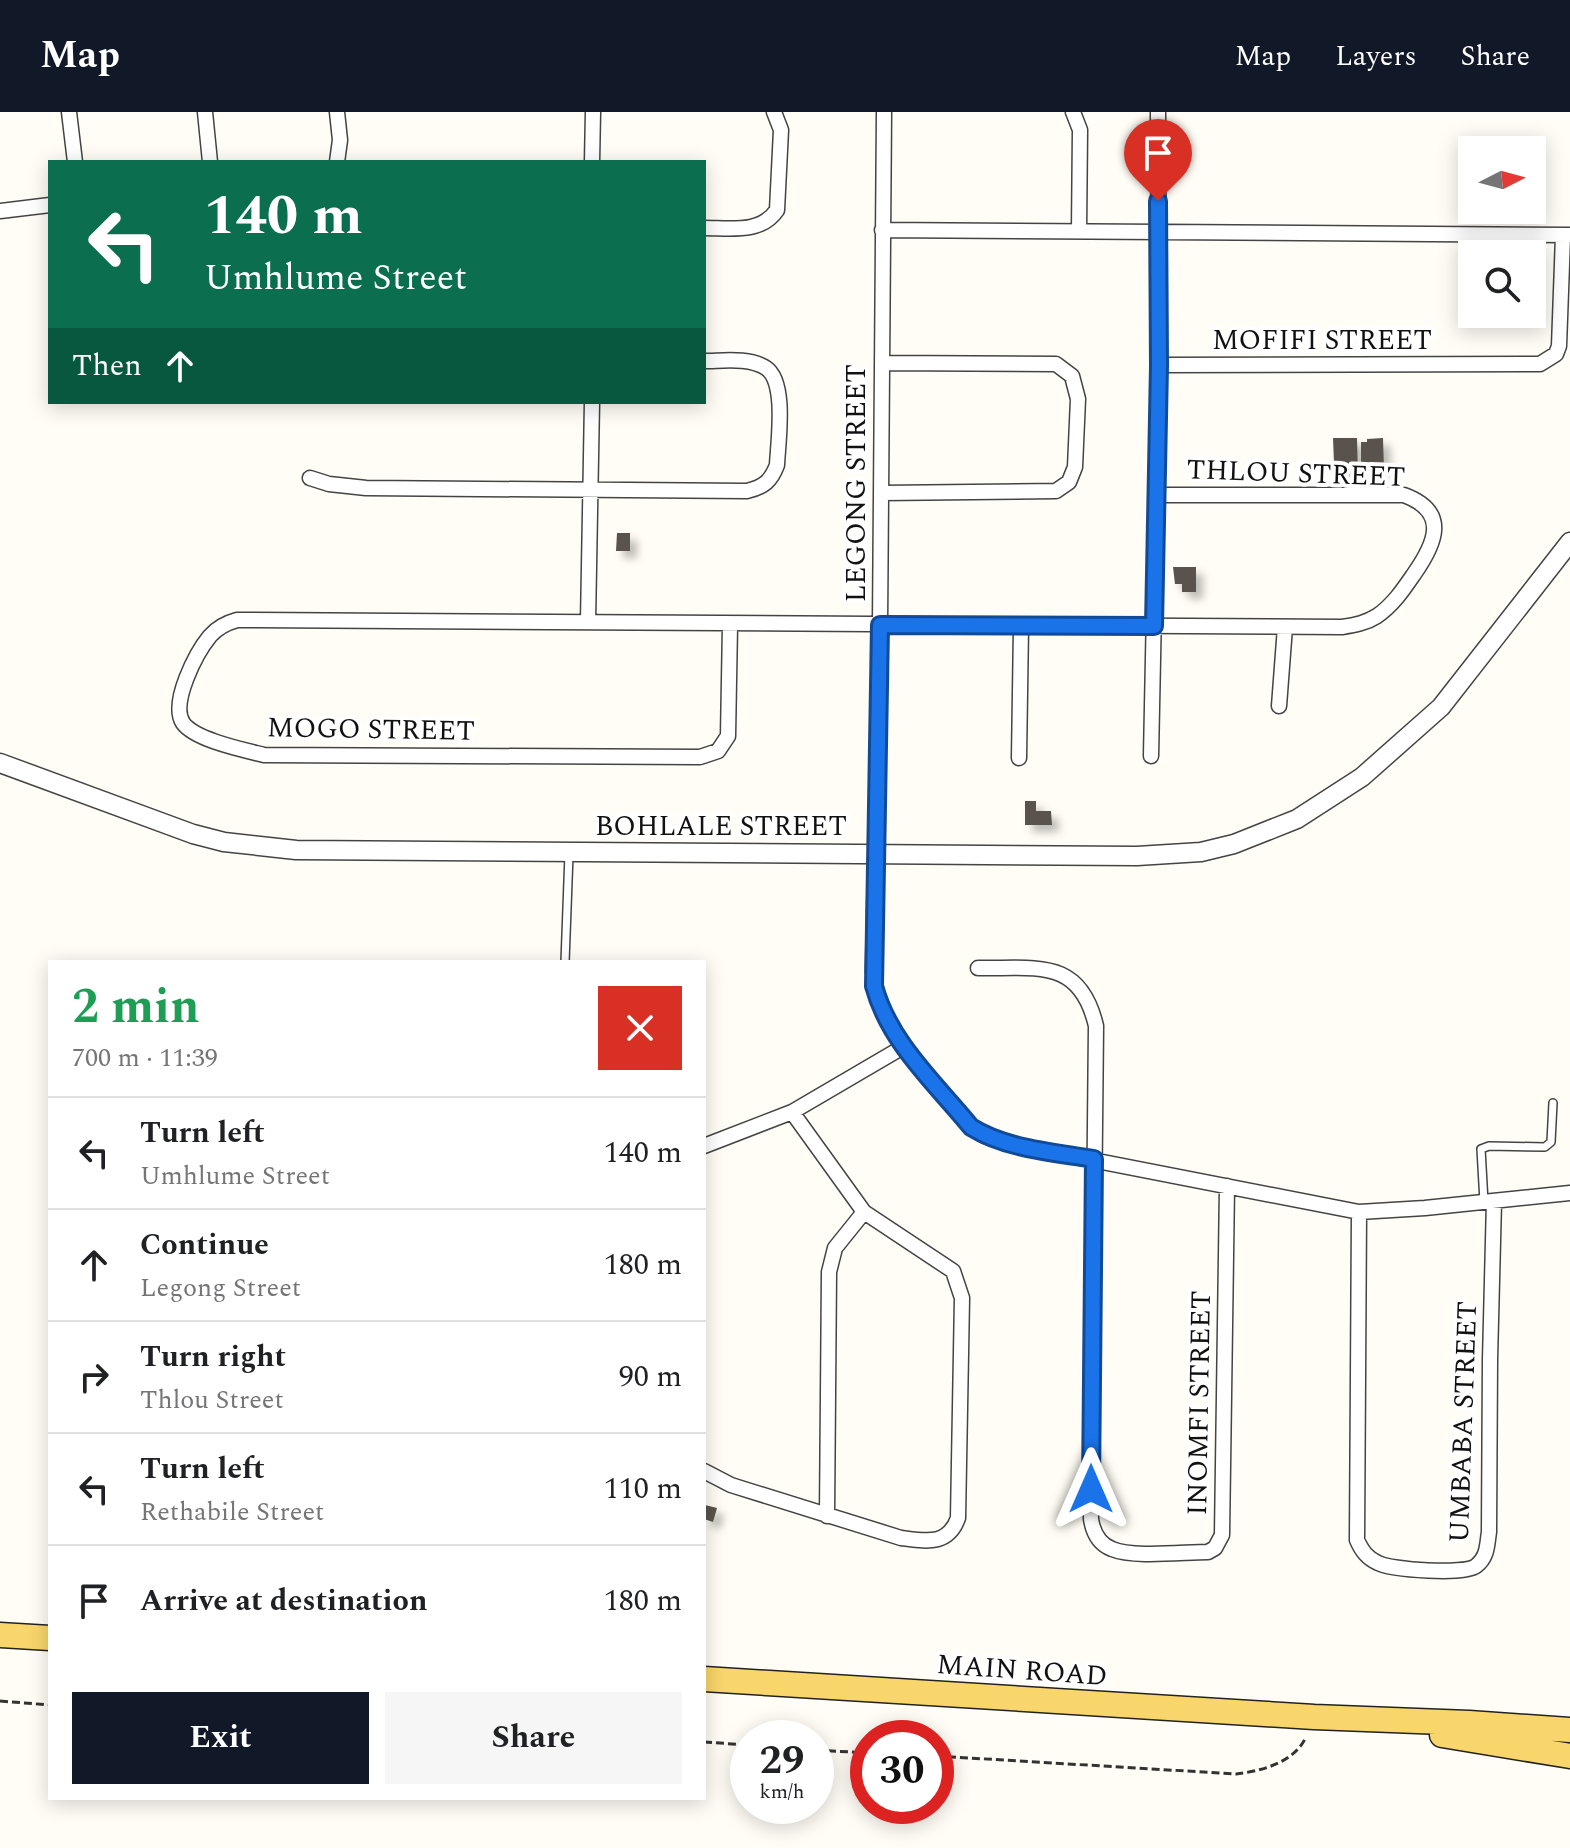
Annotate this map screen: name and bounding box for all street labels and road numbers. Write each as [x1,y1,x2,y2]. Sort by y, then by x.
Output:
street label: MOFIFI STREET [1212,319,1432,362]
street label: LEGONG STREET [835,364,878,602]
street label: THLOU STREET [1186,448,1406,499]
street label: MOGO STREET [266,706,475,753]
street label: BOHLALE STREET [595,805,847,848]
street label: INOMFI STREET [1176,1290,1223,1516]
street label: UMBABA STREET [1438,1300,1489,1544]
street label: MAIN ROAD [935,1643,1109,1698]

